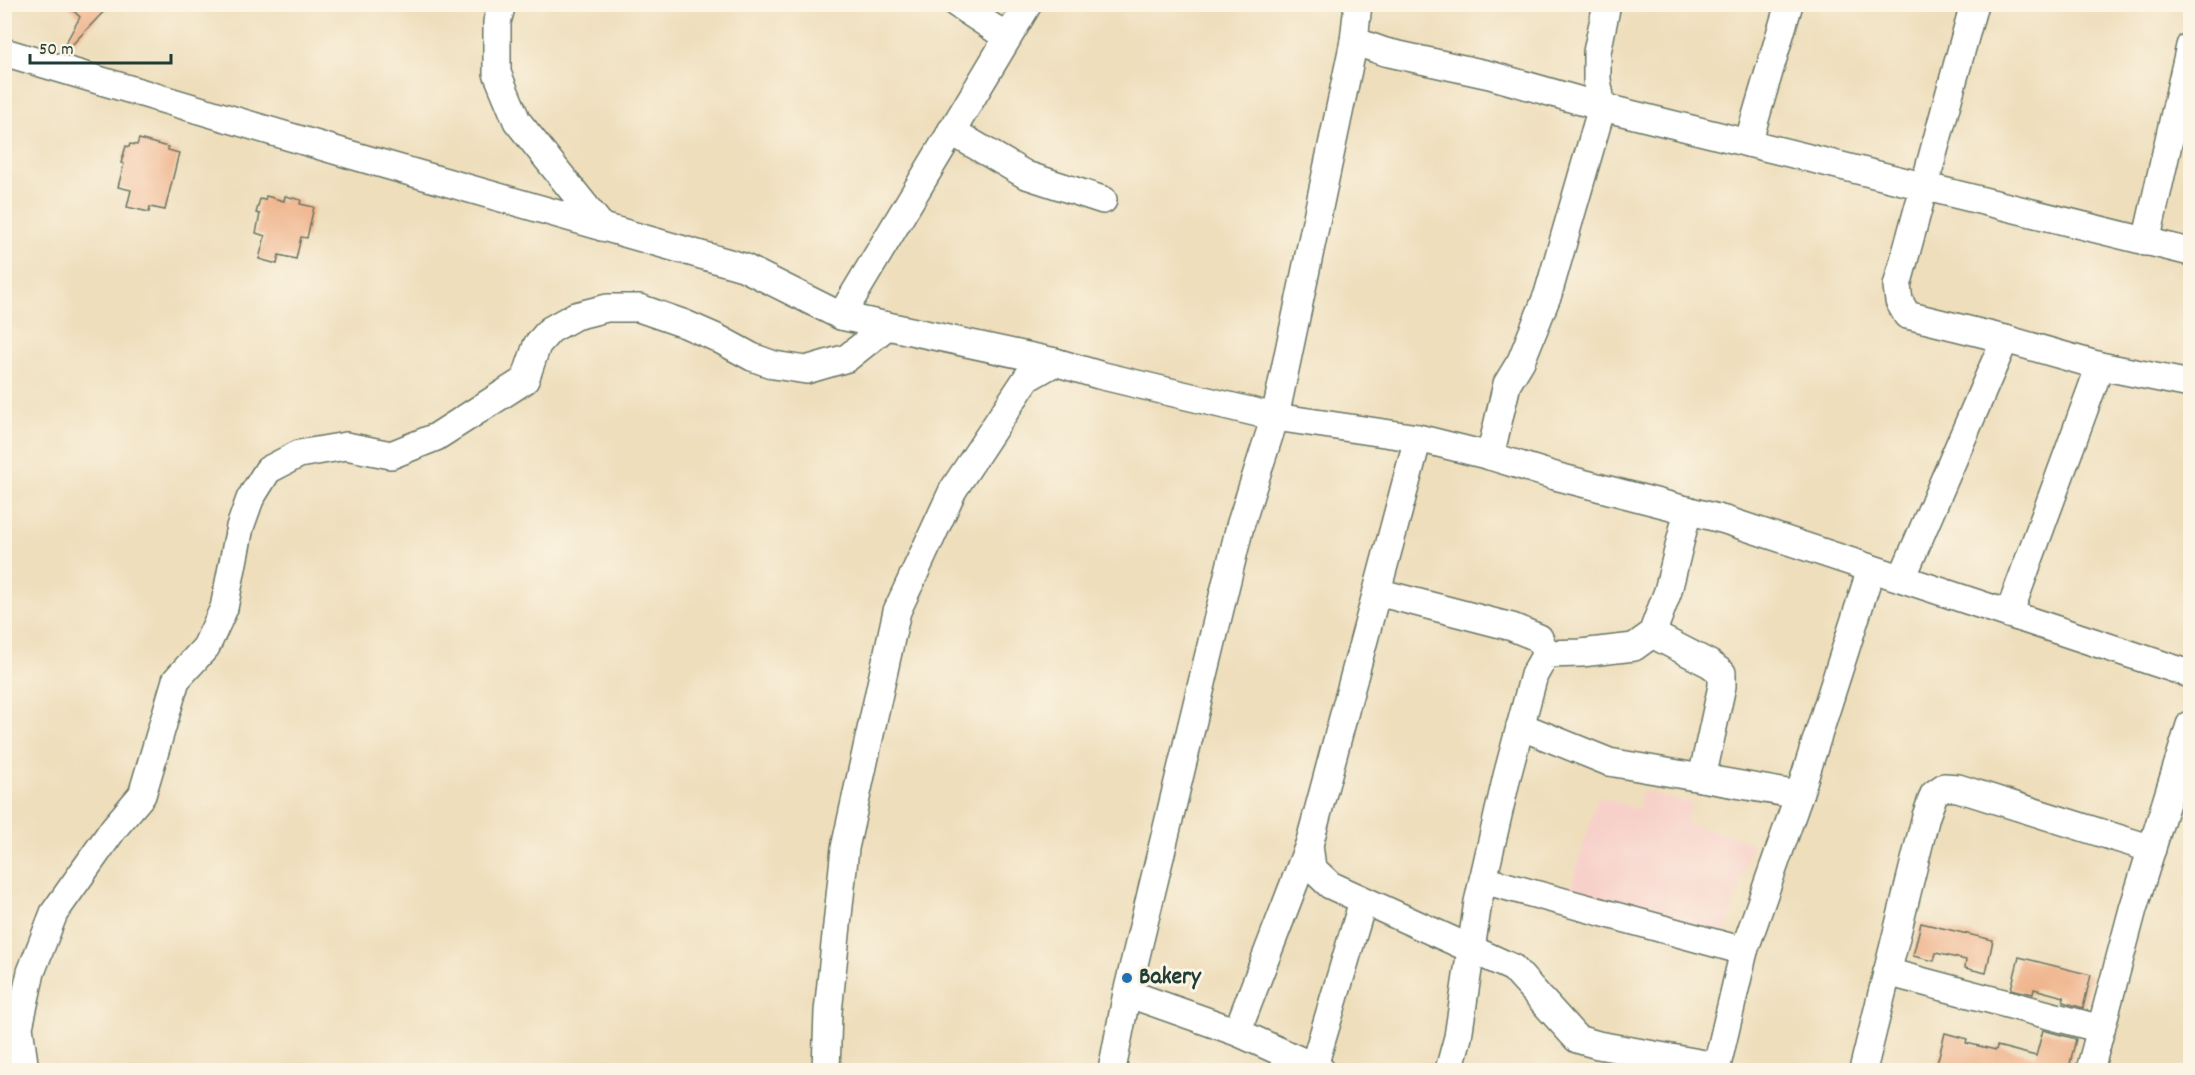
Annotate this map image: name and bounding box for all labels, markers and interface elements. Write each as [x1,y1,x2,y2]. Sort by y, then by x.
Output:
scale bar [30,27,171,65]
text: 50 m [39,38,74,63]
place label: Bakery [1139,961,1202,995]
marker: Bakery [1120,971,1134,985]

